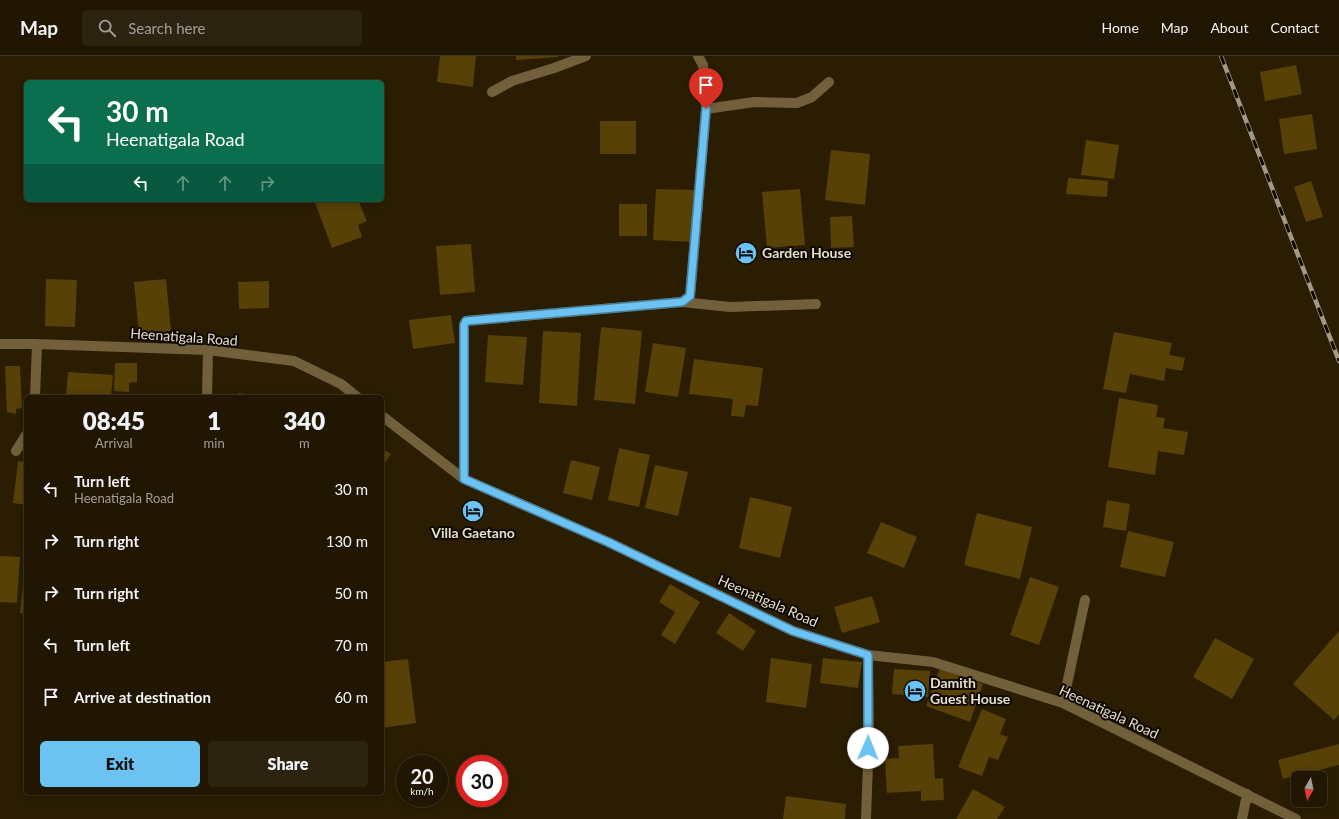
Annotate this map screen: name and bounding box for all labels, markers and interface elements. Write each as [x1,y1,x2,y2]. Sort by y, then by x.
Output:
search box [82,10,362,46]
text: Map [20,16,58,39]
icon: search [96,17,118,39]
text: Search here [128,19,206,37]
text: Home [1101,19,1139,36]
text: Map [1161,19,1188,36]
text: About [1210,19,1248,36]
text: Contact [1270,19,1319,36]
pin [689,68,723,109]
icon: arrive [695,74,717,96]
text: 30 m [106,94,169,128]
icon: left [40,96,92,148]
text: Heenatigala Road [106,128,244,150]
icon: left [130,172,152,194]
icon: ahead [172,172,194,194]
icon: ahead [214,172,236,194]
icon: right [256,172,278,194]
hotel icon: Garden House [733,240,759,266]
place label: Garden House [762,244,852,261]
street label: Heenatigala Road [130,324,238,349]
text: 08:45 [83,406,145,435]
text: 1 [207,406,221,435]
text: 340 [283,406,325,435]
text: Arrival [95,435,133,451]
text: min [204,435,225,451]
text: m [299,435,310,451]
text: Turn left [74,472,130,490]
icon: left [40,478,62,500]
text: 30 m [334,480,368,498]
text: Heenatigala Road [74,490,174,506]
hotel icon: Villa Gaetano [460,498,486,524]
place label: Villa Gaetano [430,524,515,541]
icon: right [40,530,62,552]
text: Turn right [74,532,139,550]
text: 130 m [326,532,368,550]
street label: Heenatigala Road [716,571,821,630]
icon: right [40,582,62,604]
text: Turn right [74,584,139,602]
text: 50 m [334,584,368,602]
icon: left [40,634,62,656]
text: Turn left [74,636,130,654]
text: 70 m [334,636,368,654]
place label: Damith Guest House [930,674,1011,707]
hotel icon: Damith Guest House [902,678,928,704]
street label: Heenatigala Road [1057,681,1162,742]
icon: arrive [40,686,62,708]
text: Arrive at destination [74,688,211,706]
text: 60 m [334,688,368,706]
position arrow [847,727,889,769]
button: Exit [40,741,200,787]
button: Share [208,741,368,787]
speed limit sign: 30 [456,755,508,807]
text: 20 [410,764,434,788]
north arrow [1291,771,1327,807]
map controls [1291,771,1327,807]
text: km/h [410,785,434,797]

